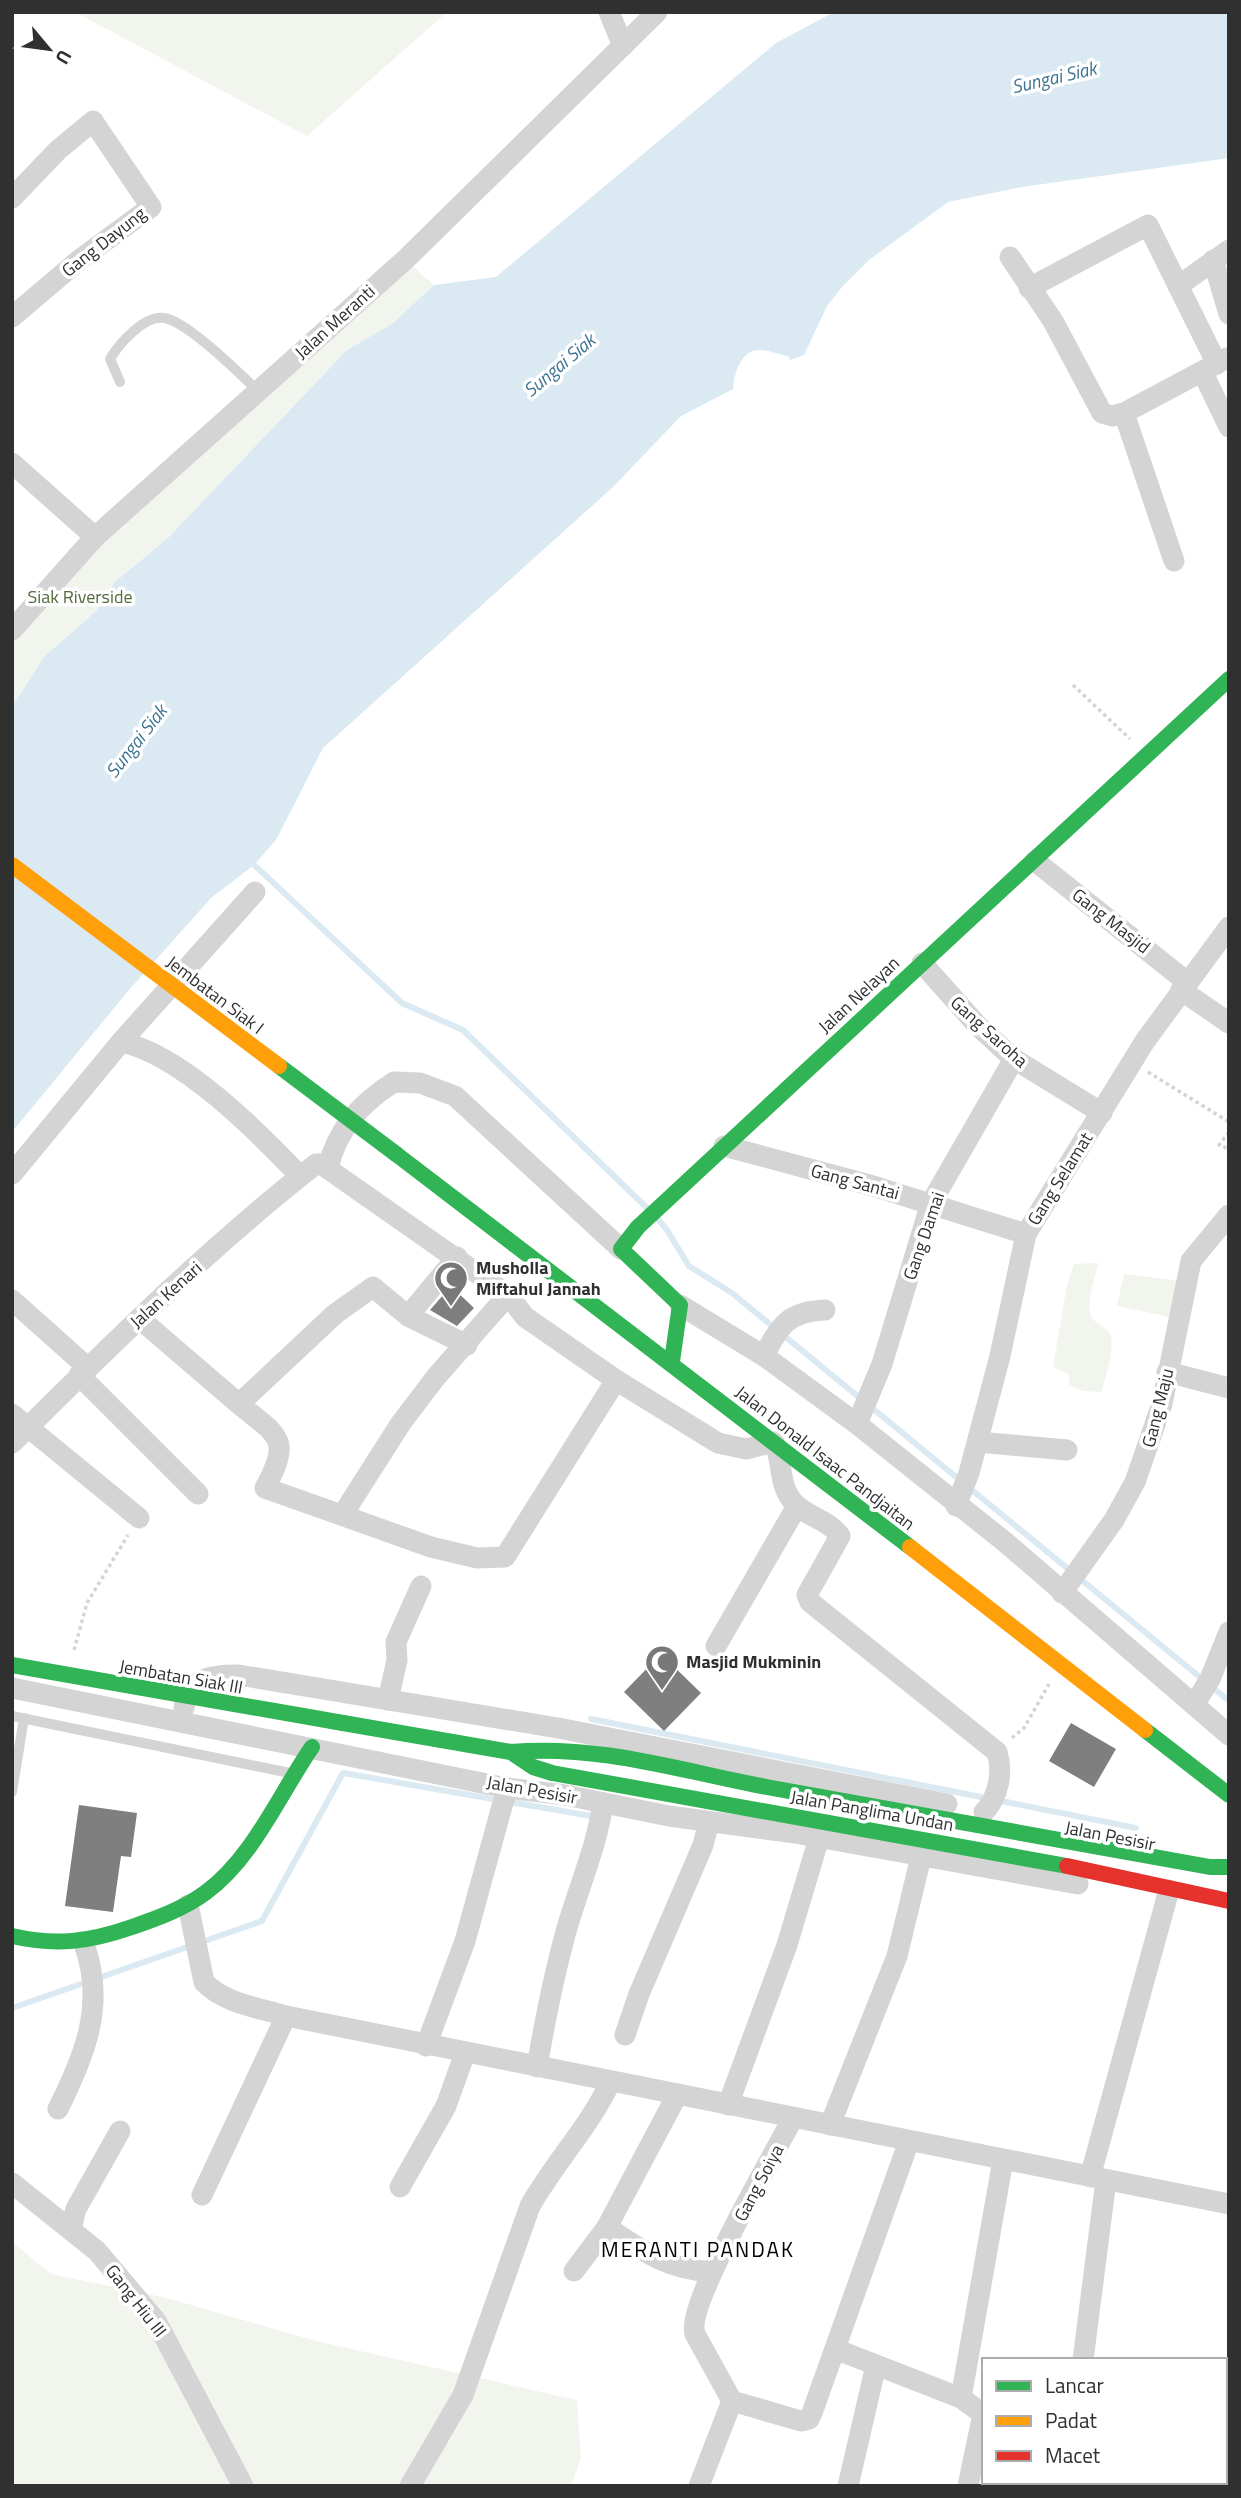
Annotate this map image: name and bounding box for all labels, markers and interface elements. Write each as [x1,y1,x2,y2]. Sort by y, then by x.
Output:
north arrow [14,14,84,84]
text: U [49,45,80,70]
water label: Sungai Siak [1009,52,1102,100]
street label: Gang Dayung [56,200,152,283]
street label: Jalan Meranti [288,278,381,365]
water label: Sungai Siak [516,324,603,403]
park label: Siak Riverside [27,583,133,610]
water label: Sungai Siak [98,696,175,784]
street label: Gang Masjid [1066,881,1156,960]
street label: Jembatan Siak I [161,949,270,1040]
street label: Jalan Nelayan [812,950,905,1039]
street label: Gang Saroha [945,989,1034,1074]
street label: Gang Selamat [1020,1126,1099,1231]
street label: Gang Santai [808,1157,902,1206]
street label: Gang Damai [896,1188,951,1284]
place label: Musholla Miftahul Jannah [476,1254,601,1302]
street label: Jalan Kenari [124,1255,208,1334]
mosque icon: Musholla Miftahul Jannah [432,1259,470,1308]
street label: Gang Maju [1135,1365,1180,1450]
street label: Jalan Donald Isaac Pandjaitan [730,1379,921,1537]
mosque icon: Masjid Mukminin [643,1643,681,1692]
place label: Masjid Mukminin [686,1648,821,1675]
street label: Jembatan Siak III [117,1652,245,1701]
street label: Jalan Pesisir [485,1768,580,1811]
street label: Jalan Panglima Undan [788,1783,956,1838]
street label: Jalan Pesisir [1063,1814,1158,1857]
street label: Gang Soiya [727,2139,790,2226]
district label: MERANTI PANDAK [601,2233,795,2265]
street label: Gang Hiu III [99,2259,173,2343]
legend [982,2358,1227,2484]
text: Lancar [1045,2369,1104,2401]
text: Padat [1045,2404,1097,2436]
text: Macet [1045,2439,1101,2471]

